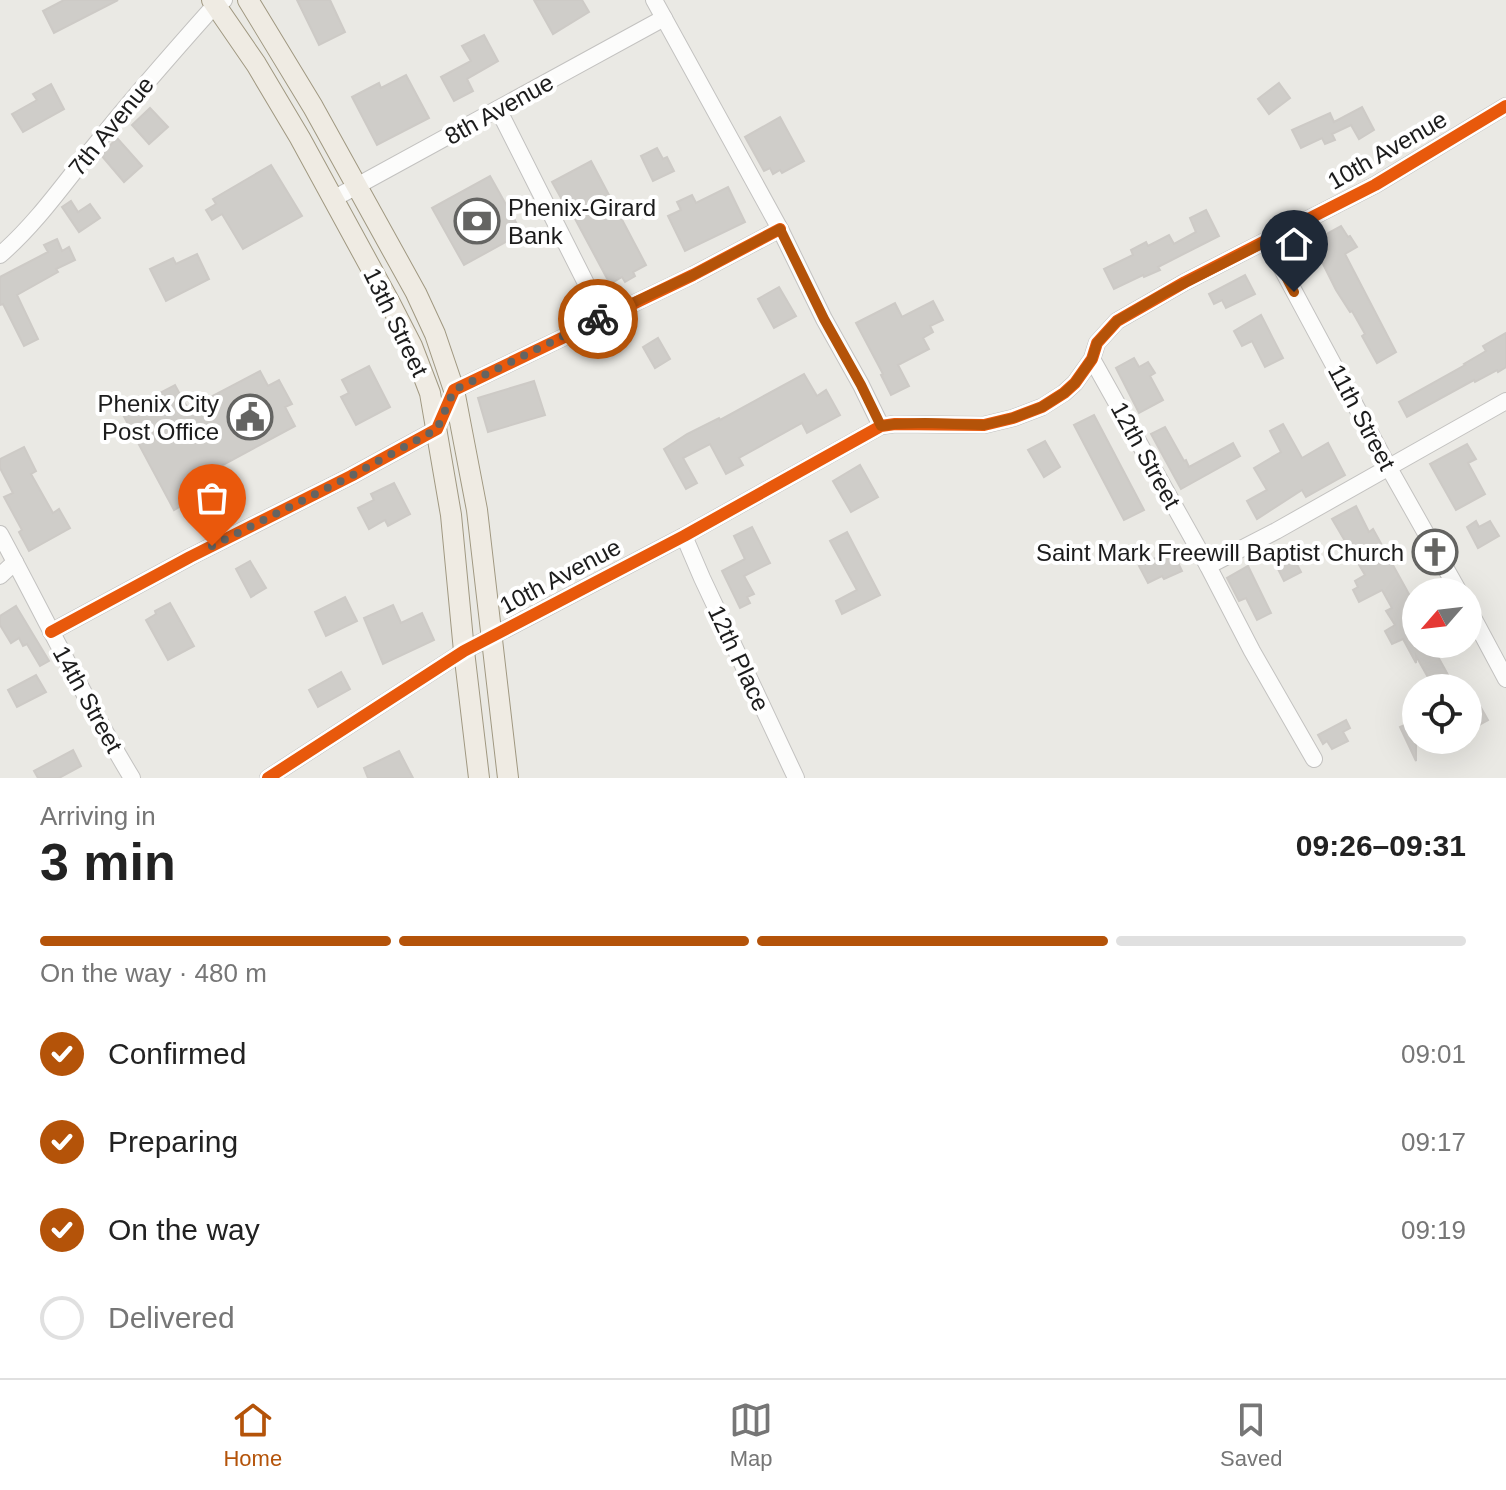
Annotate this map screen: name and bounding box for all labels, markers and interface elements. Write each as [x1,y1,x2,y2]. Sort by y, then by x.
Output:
street label: 8th Avenue [440,68,558,150]
street label: 7th Avenue [63,71,159,181]
street label: 10th Avenue [1323,105,1451,195]
place label: Phenix-Girard Bank [508,194,656,249]
bank icon: Phenix-Girard Bank [453,197,501,245]
pin [1260,210,1328,292]
icon: home [1272,222,1316,266]
street label: 13th Street [358,263,434,381]
courier [558,279,638,359]
icon: bike [576,297,620,341]
street label: 11th Street [1323,360,1401,475]
place label: Phenix City Post Office [98,390,219,445]
public building icon: Phenix City Post Office [226,393,274,441]
street label: 12th Street [1106,397,1186,513]
pin [178,464,246,546]
icon: bag [190,476,234,520]
church icon: Saint Mark Freewill Baptist Church [1411,528,1459,576]
street label: 10th Avenue [495,533,625,619]
place label: Saint Mark Freewill Baptist Church [1036,539,1404,566]
north arrow [1402,578,1482,658]
map controls [1402,578,1482,754]
street label: 12th Place [703,601,775,715]
street label: 14th Street [48,641,128,757]
button: locate [1402,674,1482,754]
text: Arriving in [40,801,156,831]
text: 09:26–09:31 [1296,829,1466,862]
text: 3 min [40,833,176,891]
text: On the way · 480 m [40,958,267,988]
icon: check [40,1032,84,1076]
text: Confirmed [108,1037,246,1070]
text: 09:01 [1401,1039,1466,1069]
icon: check [40,1120,84,1164]
text: Preparing [108,1125,238,1158]
text: 09:17 [1401,1127,1466,1157]
icon: check [40,1208,84,1252]
text: On the way [108,1213,260,1246]
text: 09:19 [1401,1215,1466,1245]
text: Delivered [108,1301,235,1334]
tab: Home [223,1398,282,1472]
tab: Map [729,1398,773,1472]
tab: Saved [1220,1398,1283,1472]

